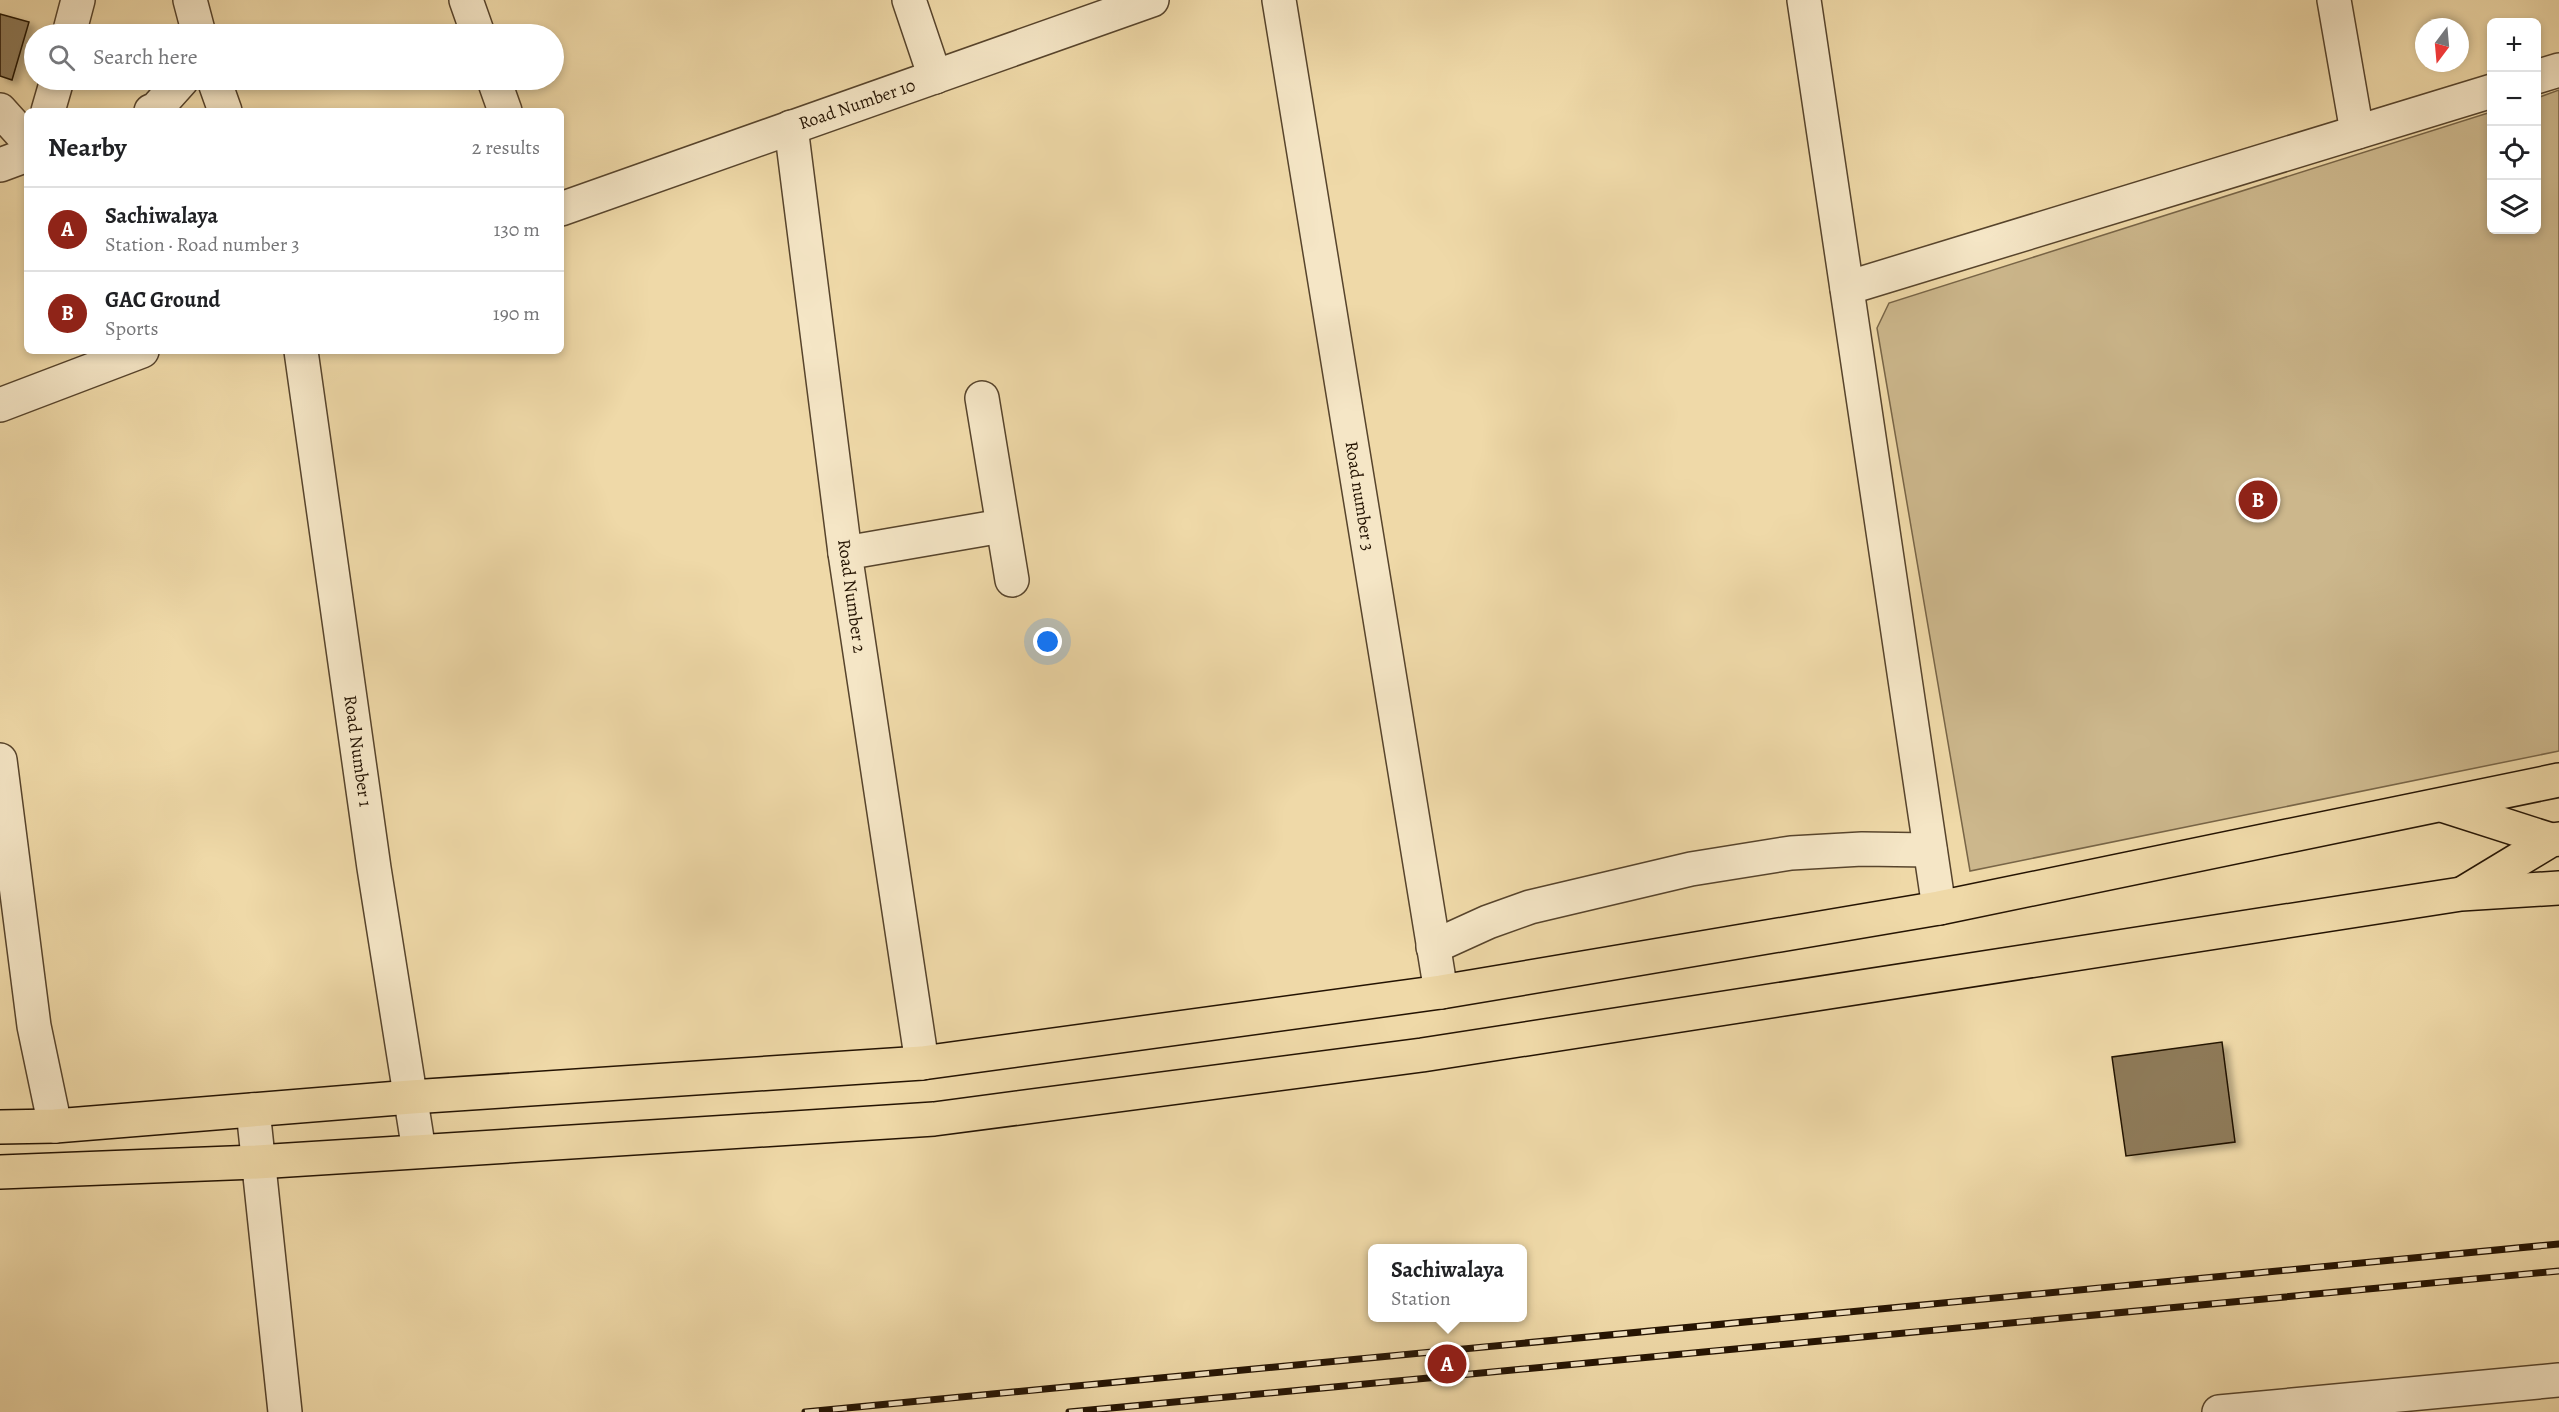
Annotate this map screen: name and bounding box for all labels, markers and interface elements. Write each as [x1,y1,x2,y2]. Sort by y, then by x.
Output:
north arrow [2415,18,2469,72]
map controls [2487,18,2541,234]
button: + [2487,18,2541,72]
search box [24,24,564,90]
icon: search [45,41,78,74]
text: Search here [93,42,198,72]
button: − [2487,72,2541,126]
street label: Road Number 10 [795,73,919,135]
button: locate [2487,126,2541,180]
text: Nearby [48,130,127,165]
text: 2 results [472,134,540,161]
button: layers [2487,180,2541,234]
text: Sachiwalaya [105,201,218,231]
text: A [61,216,74,243]
text: 130 m [494,216,540,243]
text: Station · Road number 3 [105,231,300,258]
text: GAC Ground [105,285,220,315]
text: B [61,300,74,327]
text: 190 m [493,300,540,327]
text: Sports [105,315,158,342]
street label: Road number 3 [1339,439,1381,553]
pin: B [2238,478,2278,522]
street label: Road Number 2 [832,537,872,655]
your location [1033,627,1062,656]
street label: Road Number 1 [338,694,378,808]
popup [1368,1244,1527,1322]
text: Sachiwalaya [1391,1255,1504,1285]
text: Station [1391,1285,1451,1312]
pin: A [1428,1342,1466,1386]

